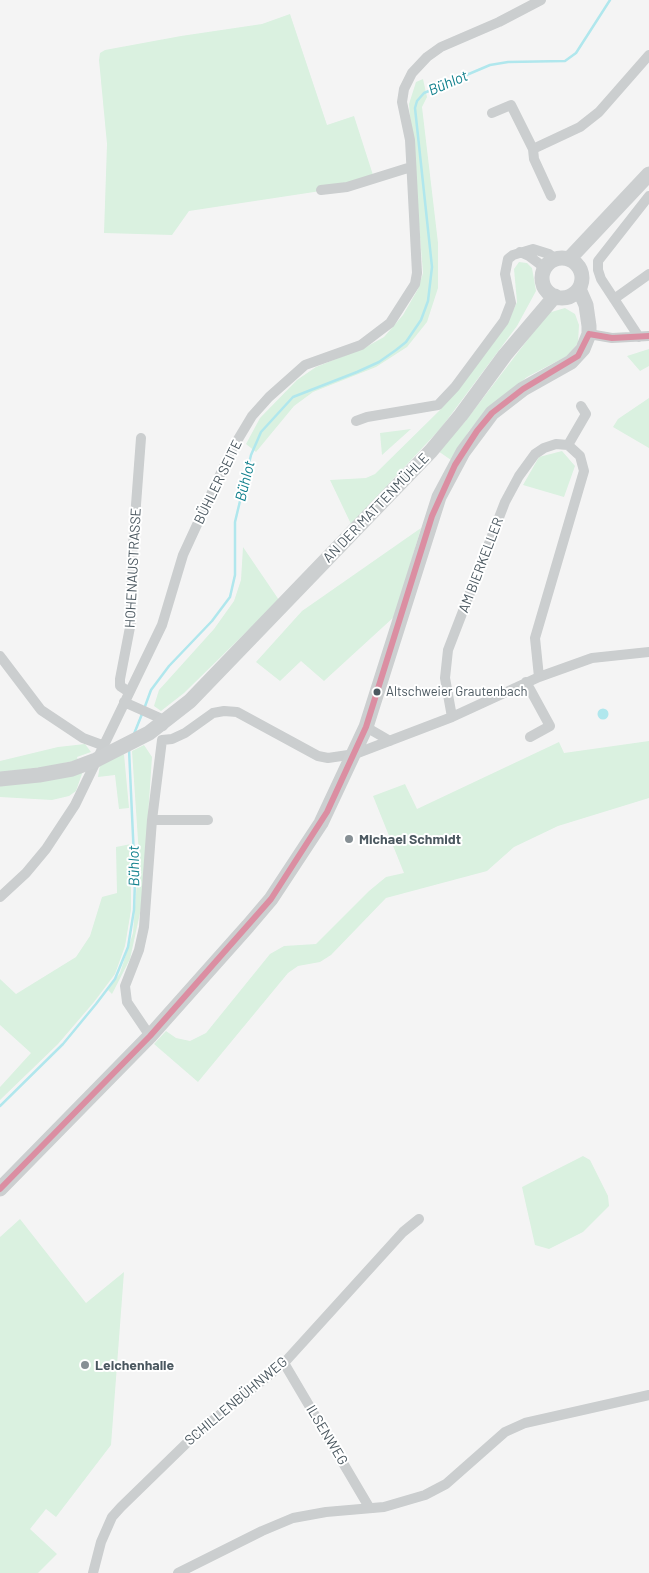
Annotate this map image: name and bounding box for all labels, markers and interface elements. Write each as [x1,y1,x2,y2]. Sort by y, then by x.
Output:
water label: Bühlot [426,67,470,99]
street label: BÜHLER SEITE [190,437,246,527]
street label: AN DER MATTENMÜHLE [319,450,433,566]
water label: Bühlot [231,459,259,503]
street label: HOHENAUSTRASSE [121,508,145,628]
street label: AM BIERKELLER [455,515,507,615]
place label: Altschweier Grautenbach [386,684,527,700]
marker: Altschweier Grautenbach [372,687,382,697]
place label: Michael Schmidt [359,831,461,847]
marker: Michael Schmidt [343,833,355,845]
water label: Bühlot [125,845,143,887]
street label: SCHILLENBÜHNWEG [181,1353,291,1449]
place label: Leichenhalle [95,1357,174,1373]
marker: Leichenhalle [79,1359,91,1371]
street label: ILSENWEG [303,1402,351,1468]

